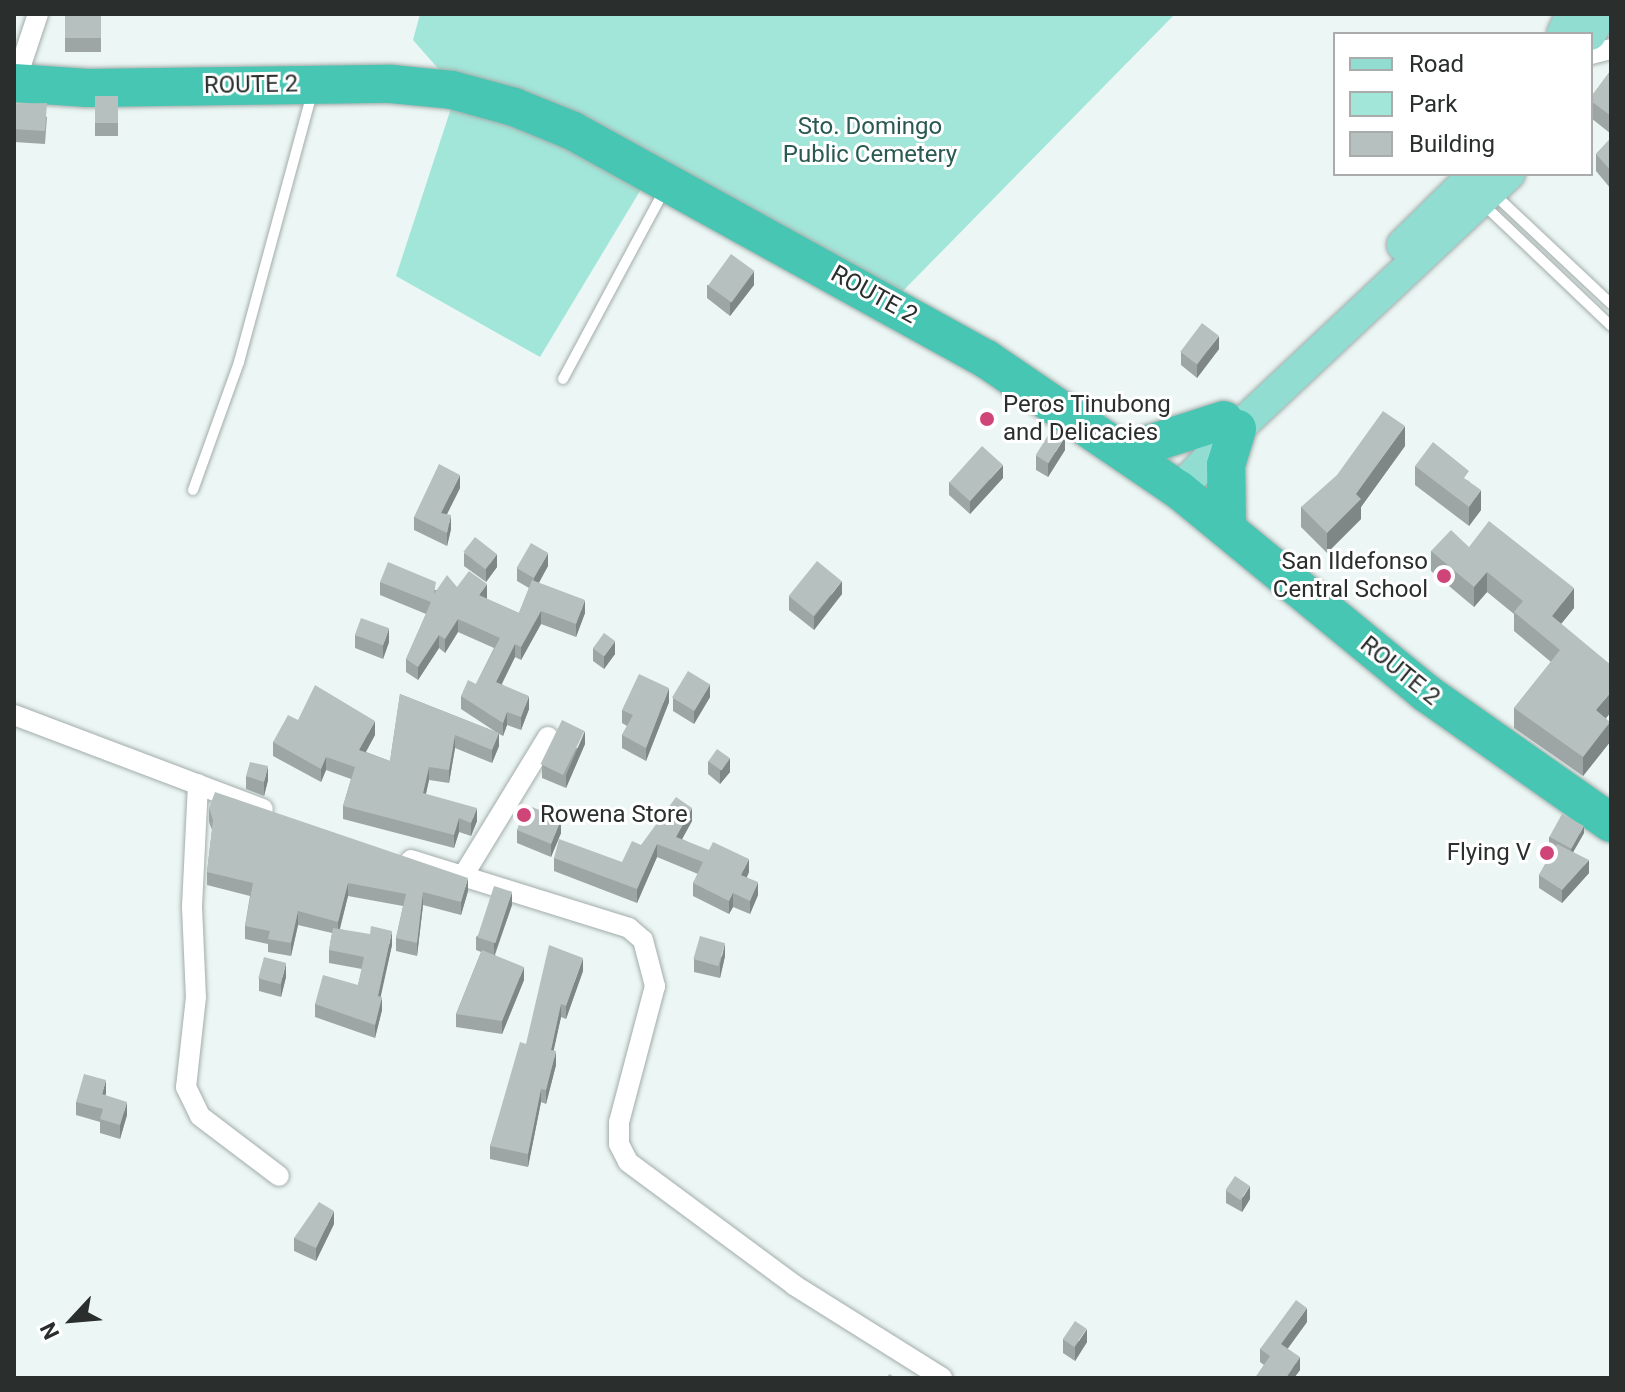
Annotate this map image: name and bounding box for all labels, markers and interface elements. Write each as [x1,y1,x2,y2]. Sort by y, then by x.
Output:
legend [1333,32,1593,176]
text: Road [1409,50,1464,78]
street label: ROUTE 2 [204,70,298,100]
text: Park [1409,90,1457,118]
park label: Sto. Domingo Public Cemetery [783,113,957,169]
text: Building [1409,130,1495,158]
street label: ROUTE 2 [826,260,922,330]
place label: Peros Tinubong and Delicacies [1003,391,1171,447]
marker: Peros Tinubong and Delicacies [978,410,996,428]
place label: San Ildefonso Central School [1273,548,1428,604]
marker: San Ildefonso Central School [1435,567,1453,585]
street label: ROUTE 2 [1354,630,1446,712]
place label: Rowena Store [540,801,688,829]
marker: Rowena Store [515,806,533,824]
place label: Flying V [1447,839,1531,867]
marker: Flying V [1538,844,1556,862]
north arrow [32,1280,112,1360]
text: N [35,1318,65,1343]

